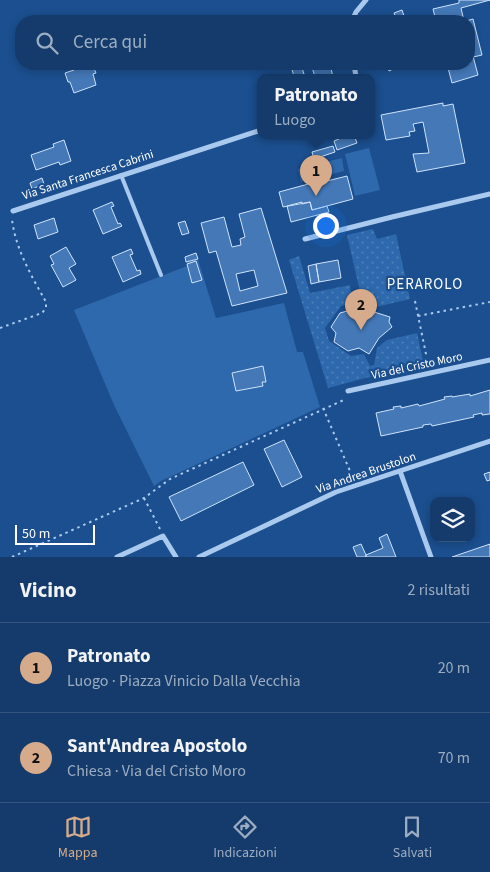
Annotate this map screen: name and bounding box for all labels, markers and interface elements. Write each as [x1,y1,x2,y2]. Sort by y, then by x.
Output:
search box [15,15,475,70]
icon: search [33,29,61,57]
text: Cerca qui [73,29,147,56]
popup [257,74,375,139]
text: Patronato [274,82,358,109]
text: Luogo [274,109,316,131]
street label: Via Santa Francesca Cabrini [20,146,156,204]
pin: 1 [300,155,332,196]
your location [313,213,339,239]
district label: PERAROLO [387,274,463,295]
pin: 2 [345,289,377,330]
street label: Via del Cristo Moro [370,348,464,384]
street label: Via Andrea Brustolon [314,448,418,498]
map controls [430,497,475,542]
button: layers [430,497,475,542]
scale bar [15,522,95,545]
text: 50 m [22,524,50,544]
text: Vicino [20,575,77,605]
text: 2 risultati [408,579,470,601]
text: Patronato [67,643,151,670]
text: 1 [32,657,40,679]
text: 20 m [438,657,470,679]
text: Luogo · Piazza Vinicio Dalla Vecchia [67,670,301,692]
text: Sant'Andrea Apostolo [67,733,247,760]
text: 2 [32,747,40,769]
text: 70 m [438,747,470,769]
text: Chiesa · Via del Cristo Moro [67,760,246,782]
tab: Mappa [58,813,97,863]
tab: Indicazioni [213,813,277,863]
tab: Salvati [393,813,432,863]

